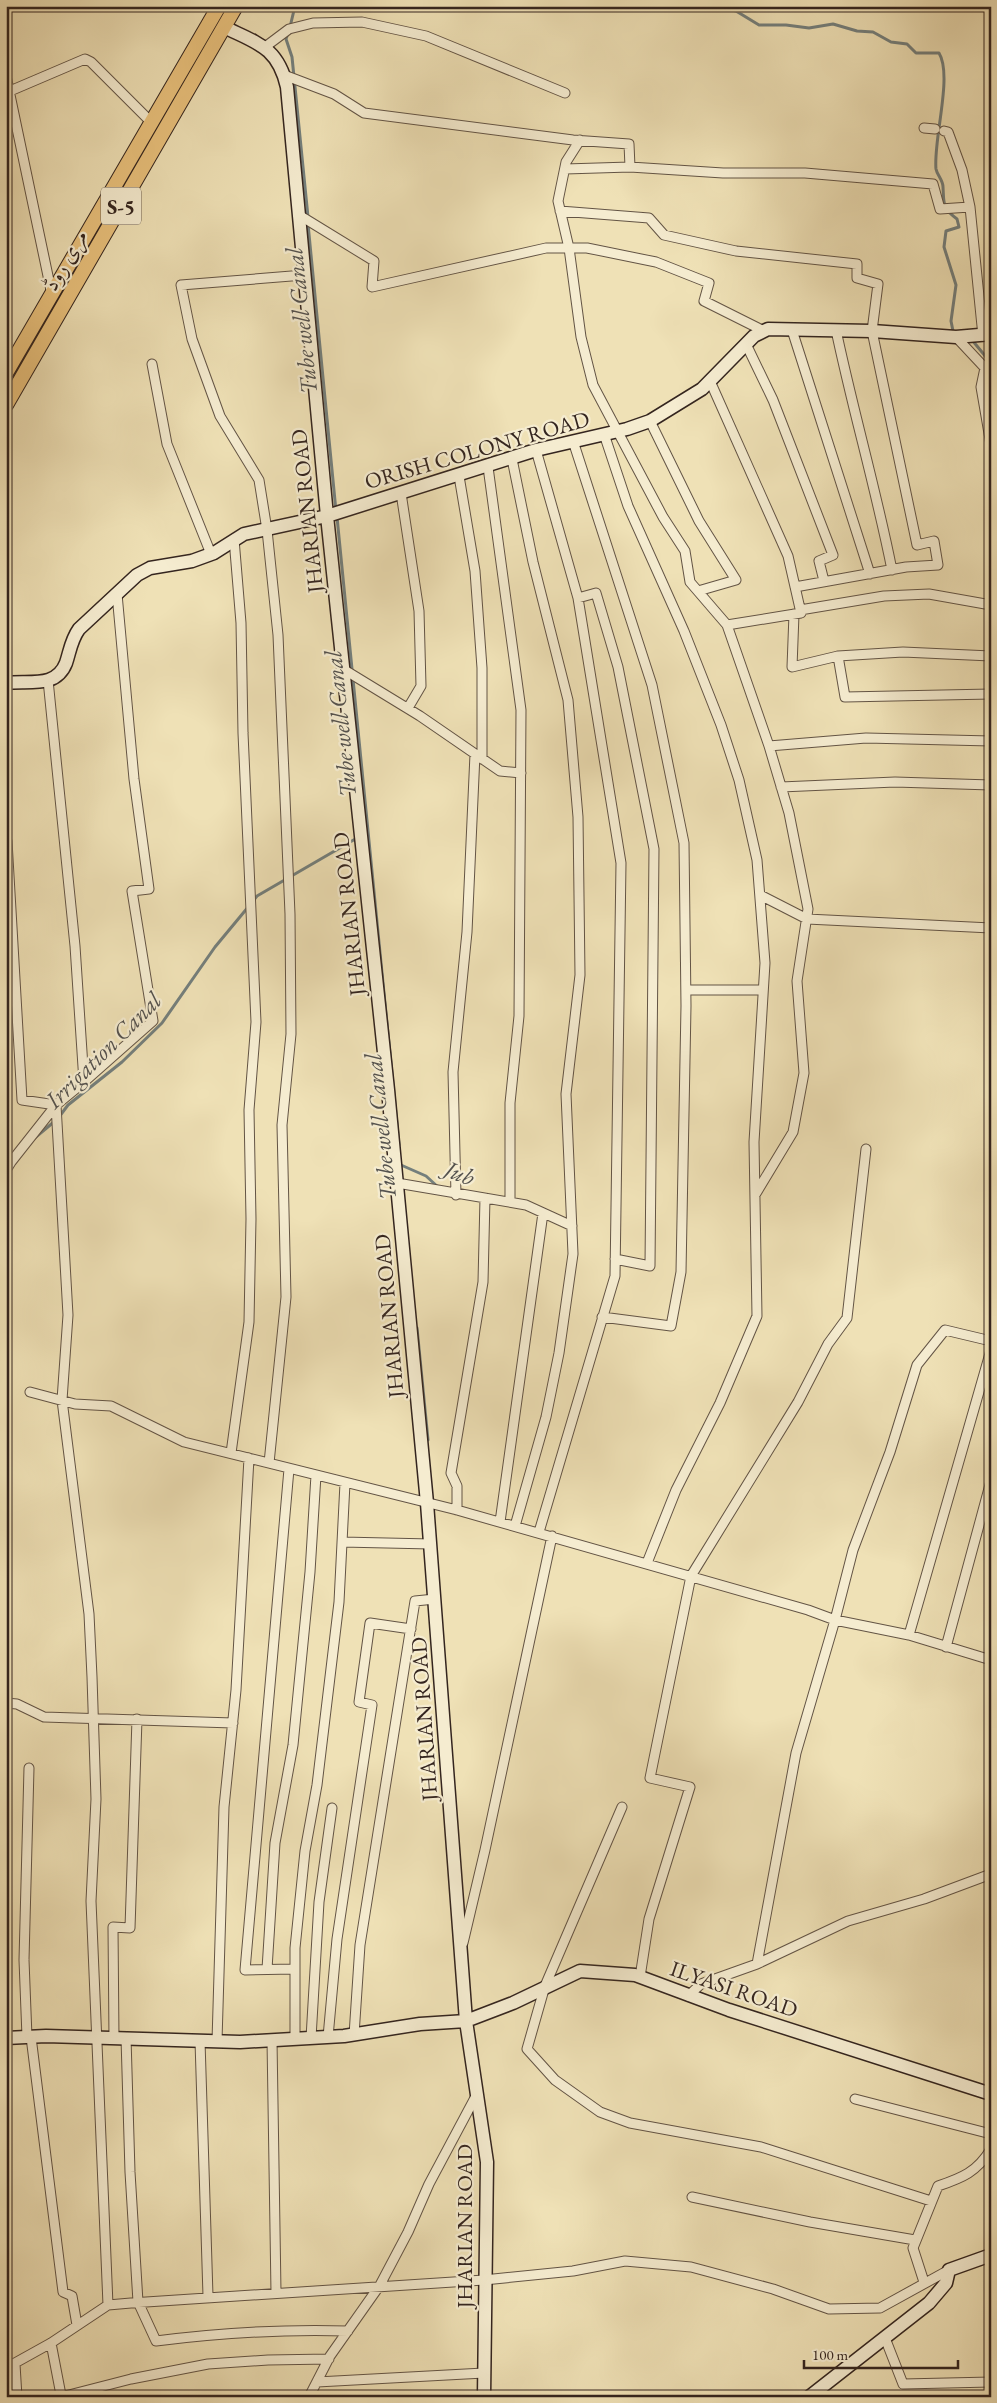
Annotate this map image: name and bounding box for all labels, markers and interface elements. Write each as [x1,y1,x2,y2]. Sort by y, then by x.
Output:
road number: S-5 [101,188,141,225]
street label: مری روڈ [36,224,95,297]
water label: Tube well Canal [278,245,324,396]
street label: ORISH COLONY ROAD [361,404,593,496]
street label: JHARIAN ROAD [284,428,330,596]
water label: Tube well Canal [317,648,363,799]
street label: JHARIAN ROAD [326,831,372,999]
water label: Irrigation Canal [37,984,169,1116]
water label: Tube well Canal [357,1051,403,1202]
water label: Jub [436,1151,480,1193]
street label: JHARIAN ROAD [367,1233,411,1401]
street label: JHARIAN ROAD [404,1636,444,1804]
street label: ILYASI ROAD [666,1954,802,2024]
street label: JHARIAN ROAD [450,2144,479,2310]
scale bar [804,2338,958,2370]
text: 100 m [812,2345,849,2364]

